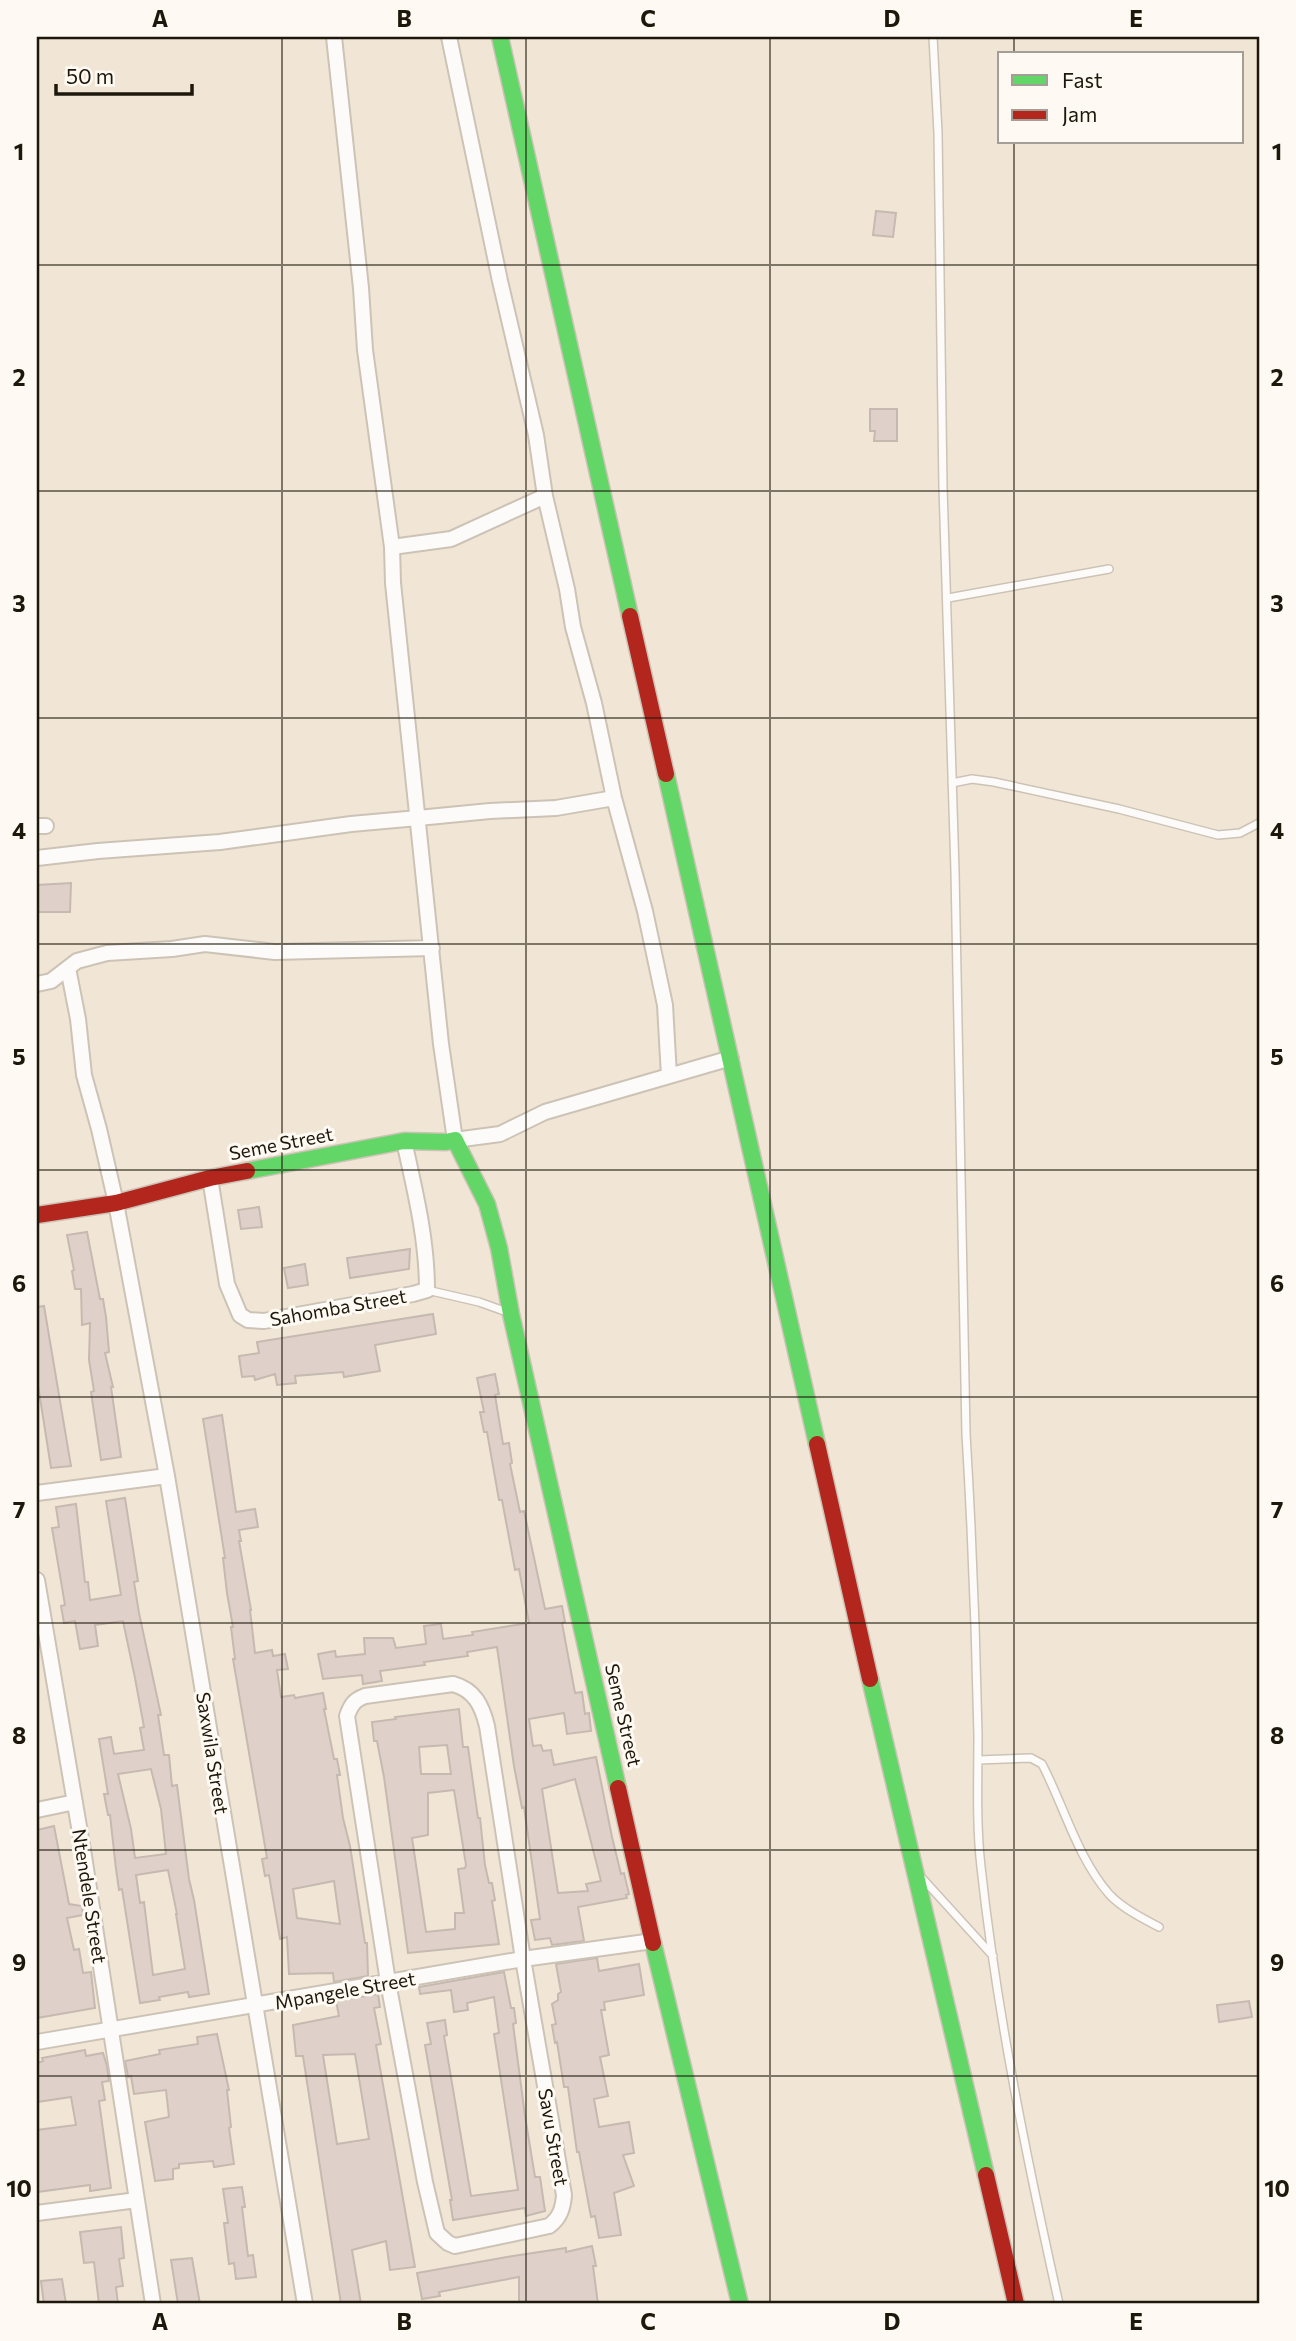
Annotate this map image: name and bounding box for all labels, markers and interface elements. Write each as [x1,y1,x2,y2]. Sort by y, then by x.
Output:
text: A [152,4,169,32]
text: B [396,4,412,32]
text: C [640,4,656,32]
text: D [884,4,901,32]
text: E [1129,4,1143,32]
scale bar [56,52,192,96]
legend [998,52,1244,144]
text: 50 m [66,63,114,88]
text: Fast [1062,67,1103,92]
text: Jam [1062,101,1097,126]
text: 1 [14,137,24,165]
text: 1 [1272,137,1282,165]
text: 2 [12,363,26,391]
text: 2 [1270,363,1284,391]
text: 3 [12,589,26,617]
text: 3 [1270,589,1284,617]
text: 4 [12,816,26,844]
text: 4 [1270,816,1284,844]
text: 5 [12,1042,26,1070]
text: 5 [1270,1042,1284,1070]
street label: Seme Street [227,1122,335,1164]
text: 6 [12,1269,26,1297]
text: 6 [1270,1269,1284,1297]
street label: Sahomba Street [268,1284,408,1330]
text: 7 [13,1495,25,1523]
text: 7 [1271,1495,1283,1523]
street label: Seme Street [601,1661,647,1769]
street label: Saxwila Street [192,1690,234,1816]
text: 8 [12,1721,26,1749]
text: 8 [1270,1721,1284,1749]
street label: Ntendele Street [68,1827,112,1965]
text: 9 [12,1948,26,1976]
text: 9 [1270,1948,1284,1976]
street label: Mpangele Street [273,1966,417,2014]
street label: Savu Street [534,2086,574,2188]
text: 10 [6,2174,32,2202]
text: 10 [1264,2174,1290,2202]
text: A [152,2307,169,2335]
text: B [396,2307,412,2335]
text: C [640,2307,656,2335]
text: D [884,2307,901,2335]
text: E [1129,2307,1143,2335]

